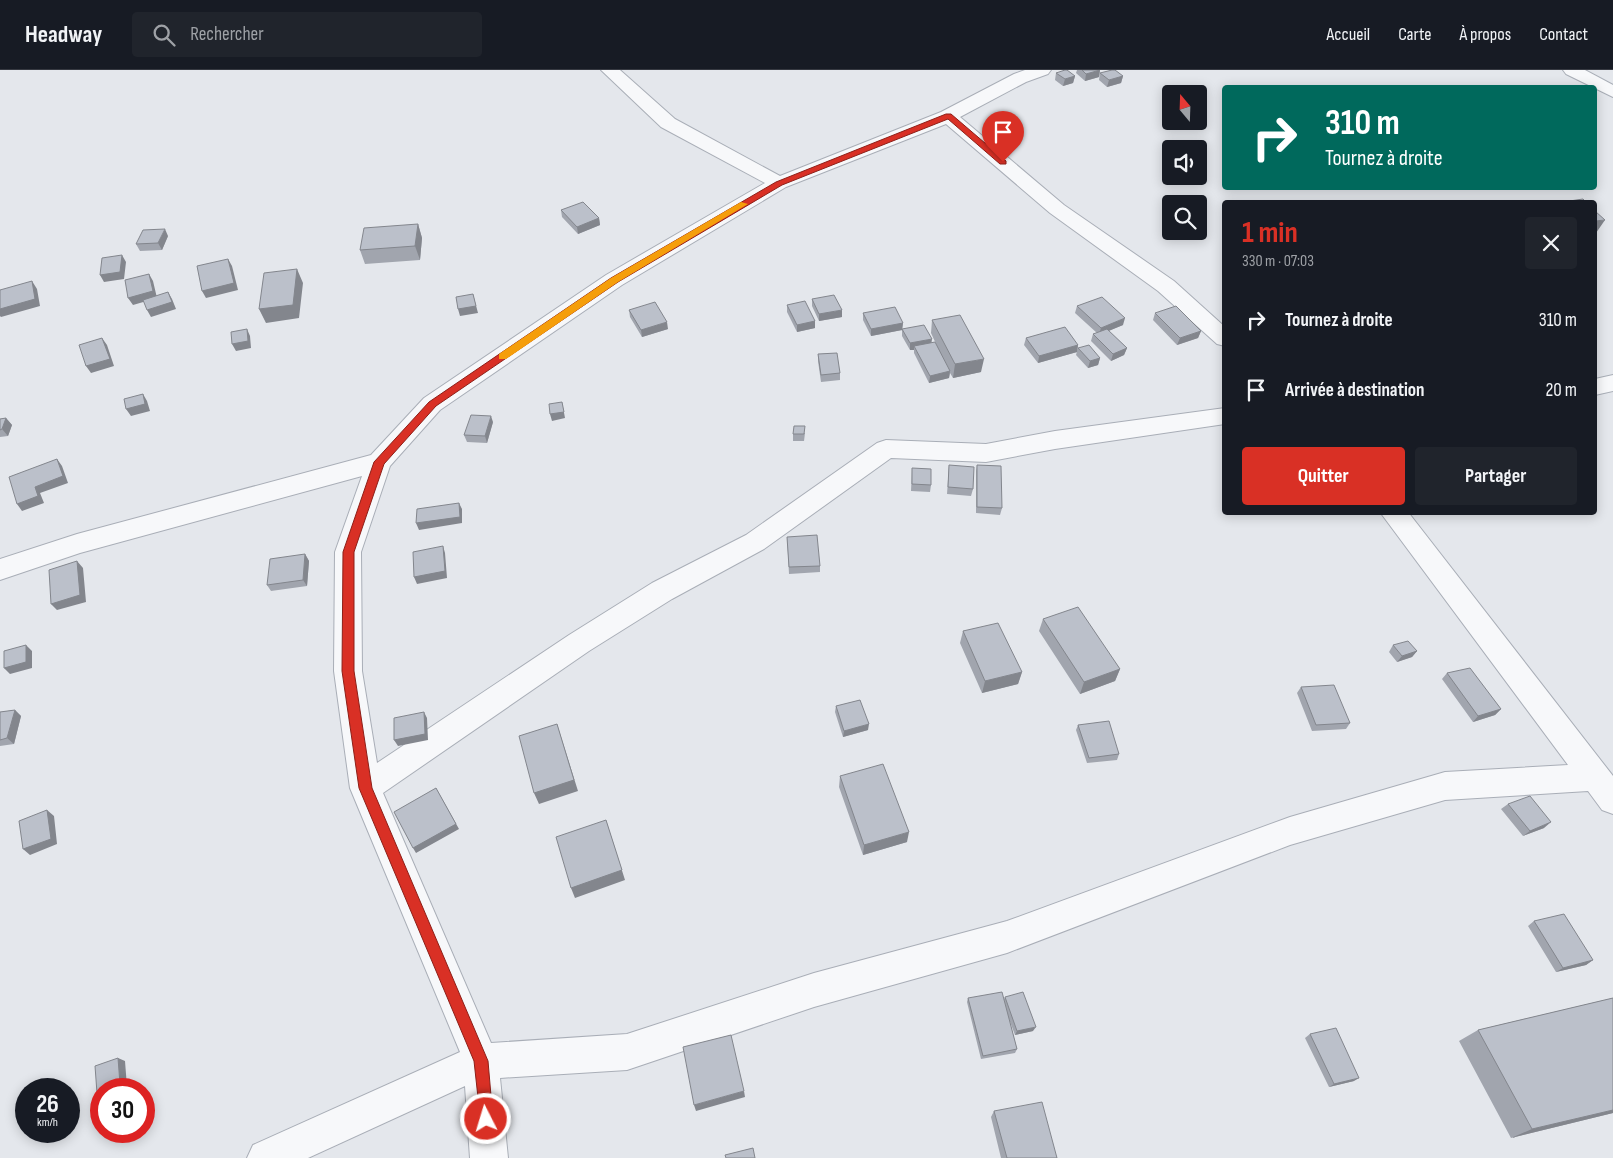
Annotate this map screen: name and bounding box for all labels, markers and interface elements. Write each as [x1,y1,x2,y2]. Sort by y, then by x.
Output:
search box [132,12,482,57]
text: Headway [25,20,102,49]
icon: search [150,21,178,49]
text: Rechercher [190,23,264,46]
text: Accueil [1326,24,1370,45]
text: Carte [1398,24,1431,45]
text: À propos [1459,24,1511,45]
text: Contact [1539,24,1588,45]
north arrow [1162,85,1208,130]
map controls [1162,85,1207,240]
text: 310 m [1325,102,1400,145]
icon: right [1242,105,1307,170]
pin [982,111,1024,162]
icon: arrive [989,118,1017,146]
button: sound [1162,140,1207,185]
text: Tournez à droite [1325,145,1442,172]
button: search [1162,195,1207,240]
text: 1 min [1242,215,1298,251]
button: close [1525,217,1577,269]
text: 330 m · 07:03 [1242,252,1314,271]
icon: right [1242,306,1270,334]
text: Tournez à droite [1285,309,1393,332]
text: 310 m [1539,309,1577,332]
icon: arrive [1242,376,1270,404]
text: Arrivée à destination [1285,379,1425,402]
text: 20 m [1545,379,1577,402]
button: Quitter [1242,447,1405,505]
button: Partager [1415,447,1577,505]
speed limit sign: 30 [90,1078,155,1143]
text: 26 [36,1089,59,1120]
position arrow [459,1092,511,1144]
text: km/h [37,1115,58,1130]

